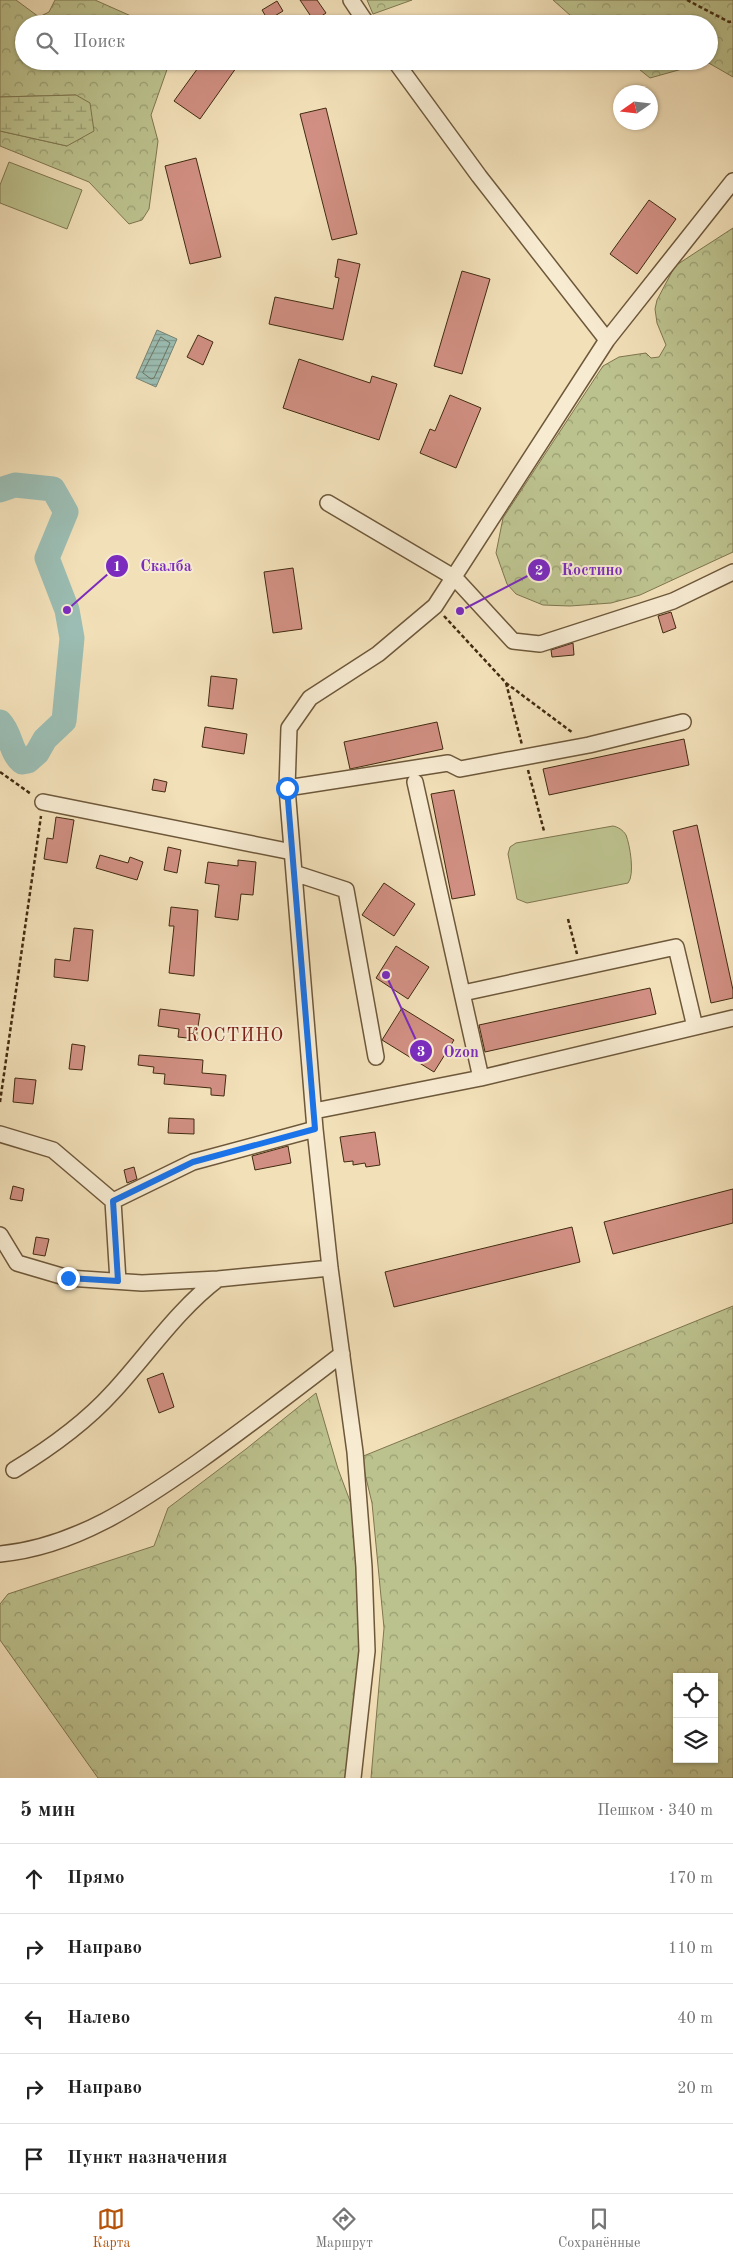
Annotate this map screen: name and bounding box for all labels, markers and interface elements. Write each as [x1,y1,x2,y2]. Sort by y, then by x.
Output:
search box [15,15,718,70]
icon: search [33,29,61,57]
text: Поиск [73,33,125,52]
north arrow [613,85,658,130]
callout: Скалба [105,550,202,581]
callout: Костино [526,554,632,585]
text: Скалба [140,559,192,575]
text: 1 [113,560,121,575]
text: Костино [561,563,623,579]
text: 2 [535,564,543,579]
route start [276,777,299,800]
district label: КОСТИНО [186,1027,284,1045]
callout: Ozon [408,1035,489,1066]
text: 3 [417,1045,425,1060]
text: Ozon [443,1045,479,1061]
route end [57,1267,80,1290]
map controls [673,1673,718,1763]
button: locate [673,1673,718,1718]
button: layers [673,1718,718,1763]
text: 5 мин [20,1800,75,1821]
text: Пешком · 340 m [597,1803,713,1819]
icon: ahead [20,1865,48,1893]
text: Прямо [67,1869,125,1888]
text: 170 m [668,1871,713,1887]
icon: right [20,1935,48,1963]
text: Направо [67,1939,142,1958]
text: 110 m [668,1941,713,1957]
icon: left [20,2005,48,2033]
text: Налево [67,2009,130,2028]
text: 40 m [677,2011,713,2027]
icon: right [20,2075,48,2103]
text: Направо [67,2079,142,2098]
text: 20 m [677,2081,713,2097]
icon: arrive [20,2145,48,2173]
text: Пункт назначения [67,2149,227,2168]
tab: Карта [93,2205,130,2252]
tab: Маршрут [315,2205,373,2252]
tab: Сохранённые [558,2205,640,2252]

